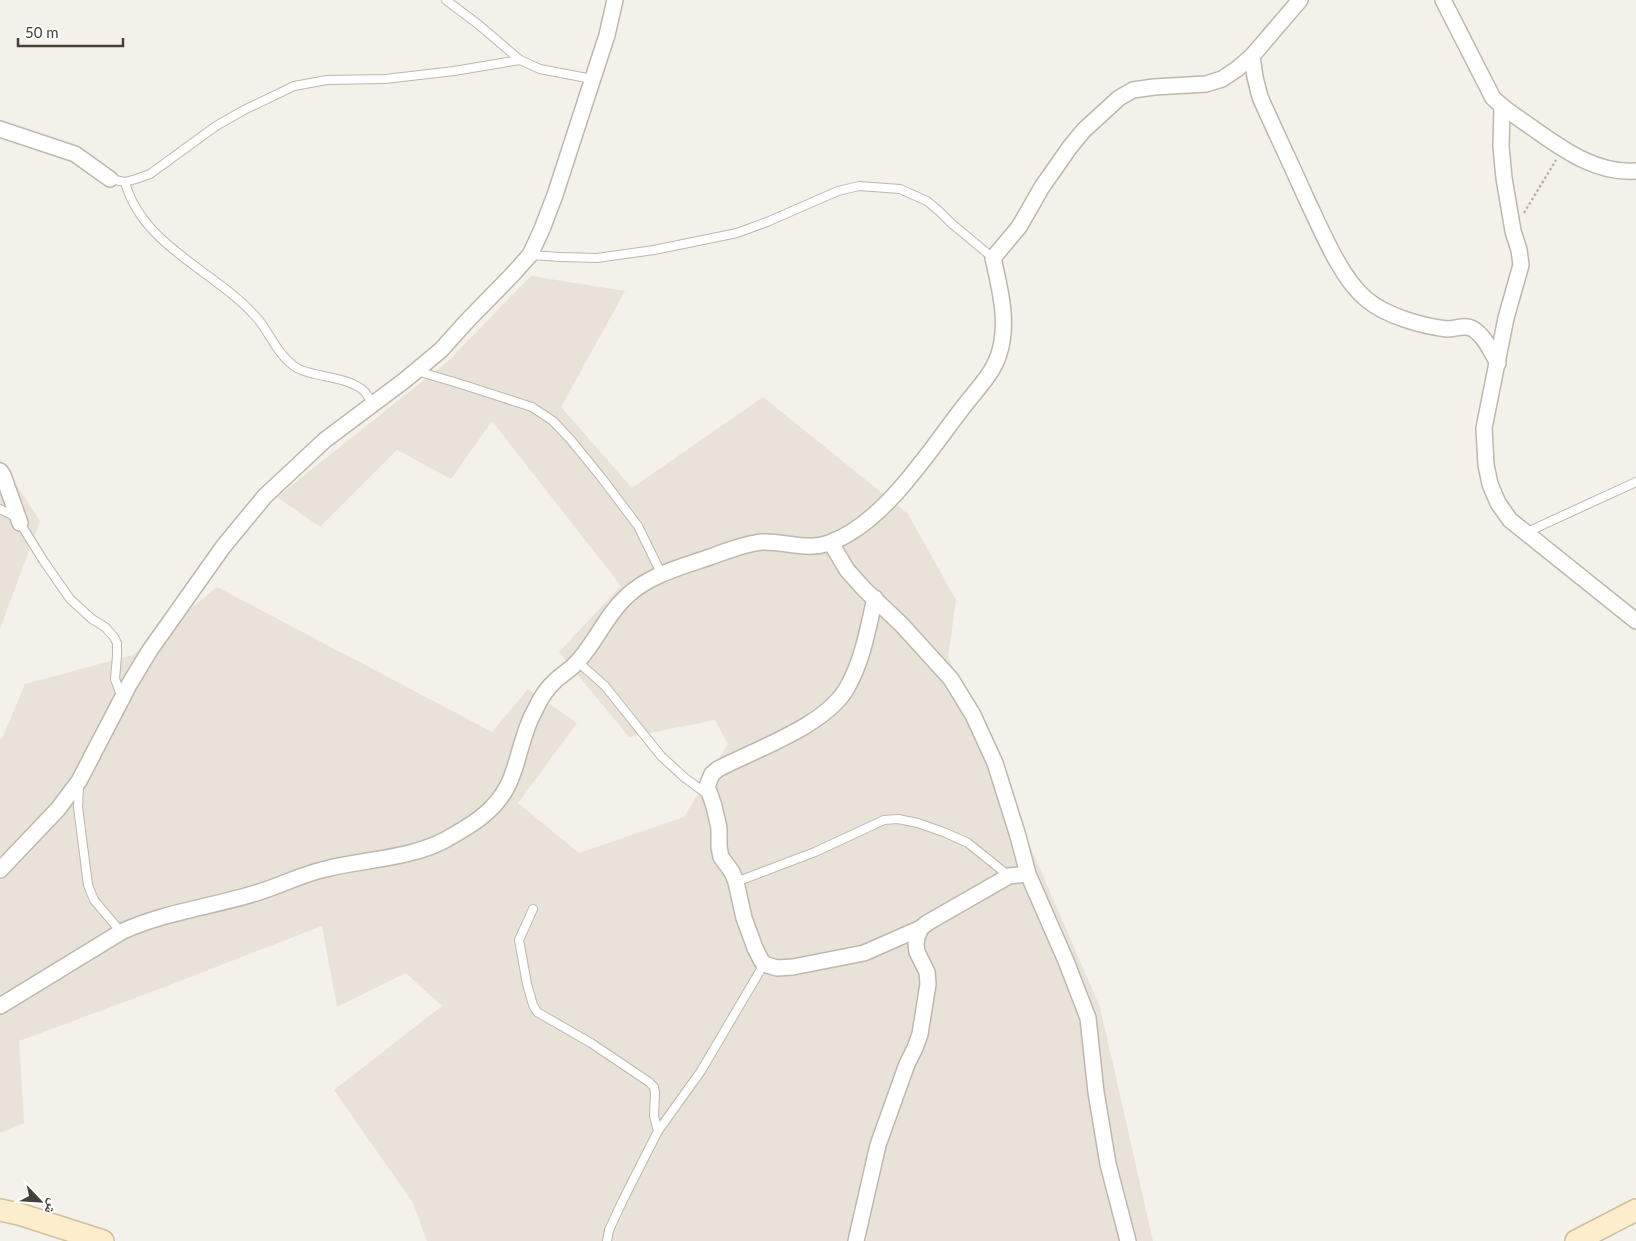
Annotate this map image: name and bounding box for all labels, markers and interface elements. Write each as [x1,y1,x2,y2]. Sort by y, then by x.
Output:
scale bar [18,15,122,47]
text: 50 m [25,23,59,41]
north arrow [15,1176,65,1226]
text: ش [40,1196,63,1217]

